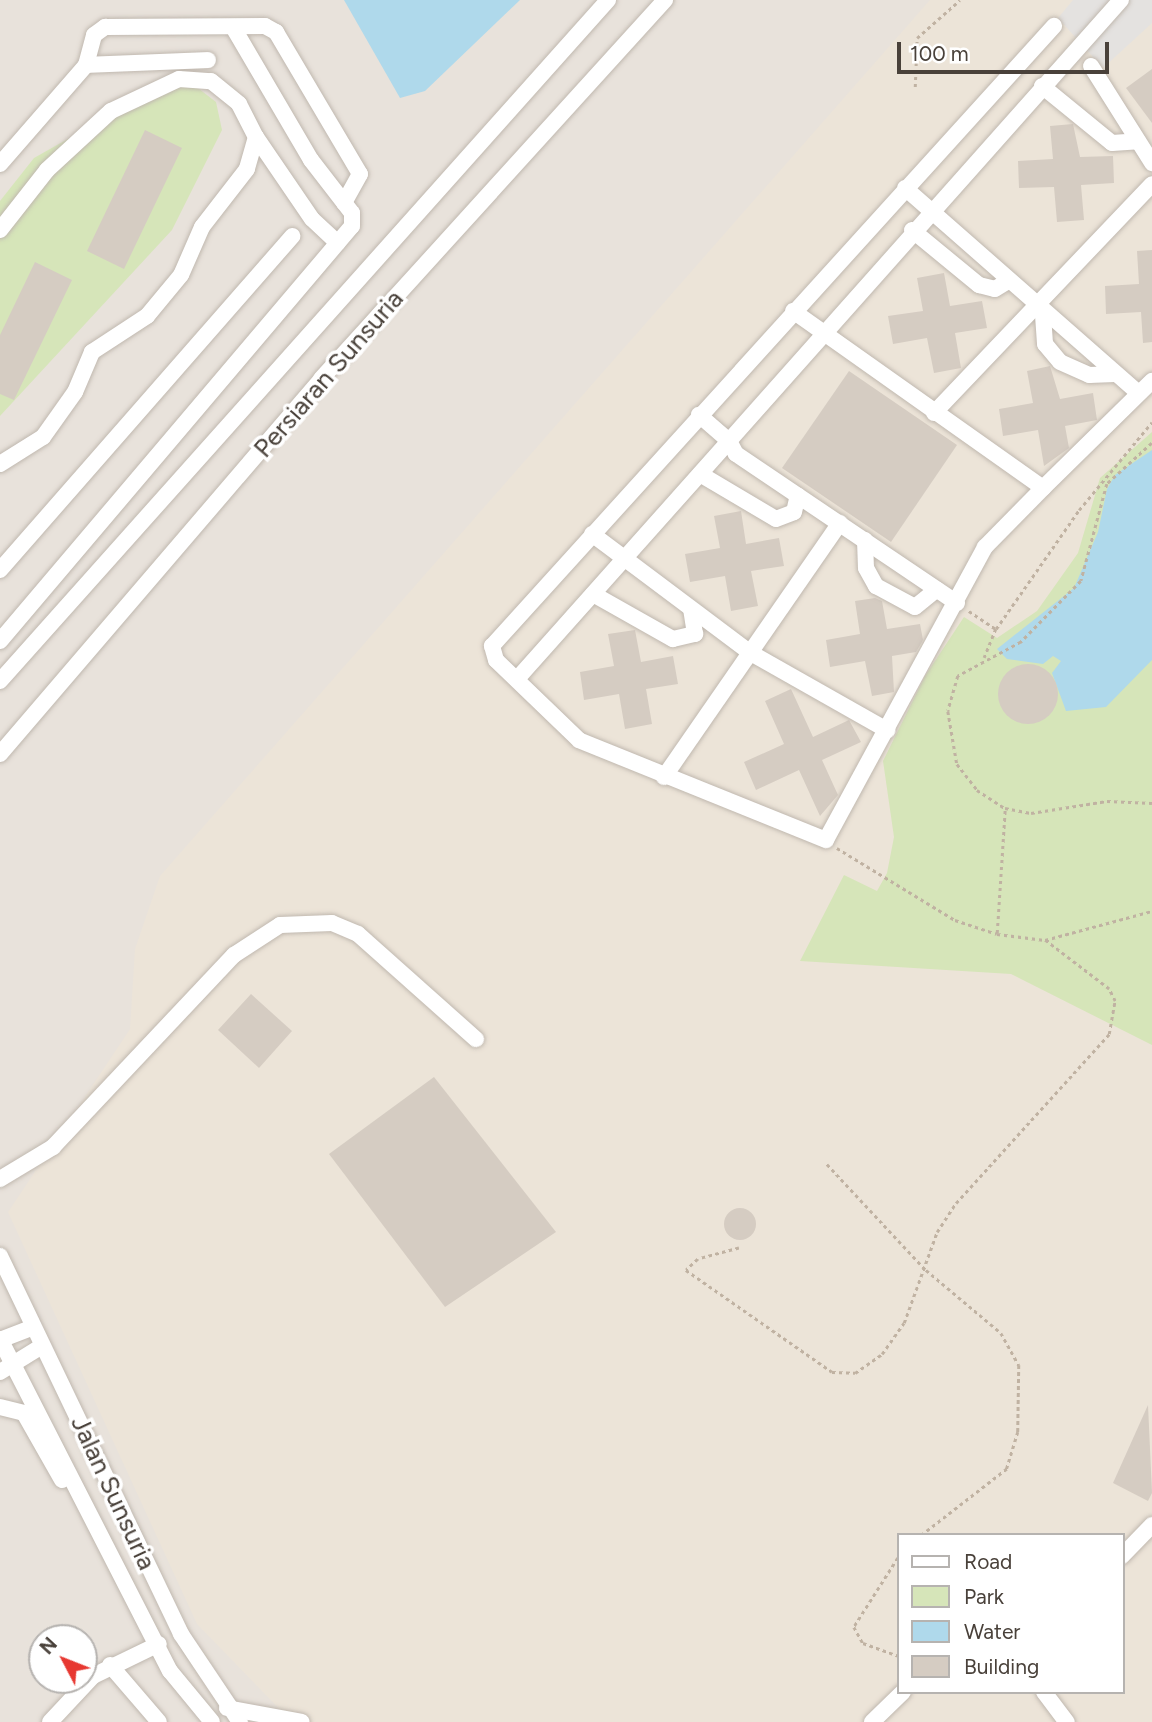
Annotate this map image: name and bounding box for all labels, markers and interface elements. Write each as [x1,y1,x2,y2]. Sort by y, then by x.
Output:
scale bar [900,28,1112,72]
text: 100 m [910,41,969,66]
street label: Persiaran Sunsuria [248,284,410,464]
street label: Jalan Sunsuria [64,1411,162,1575]
legend [897,1533,1124,1694]
text: Road [964,1549,1012,1574]
text: Park [964,1584,1004,1609]
text: Water [964,1619,1020,1644]
north arrow [28,1624,98,1694]
text: N [35,1633,62,1659]
text: Building [964,1654,1039,1679]

